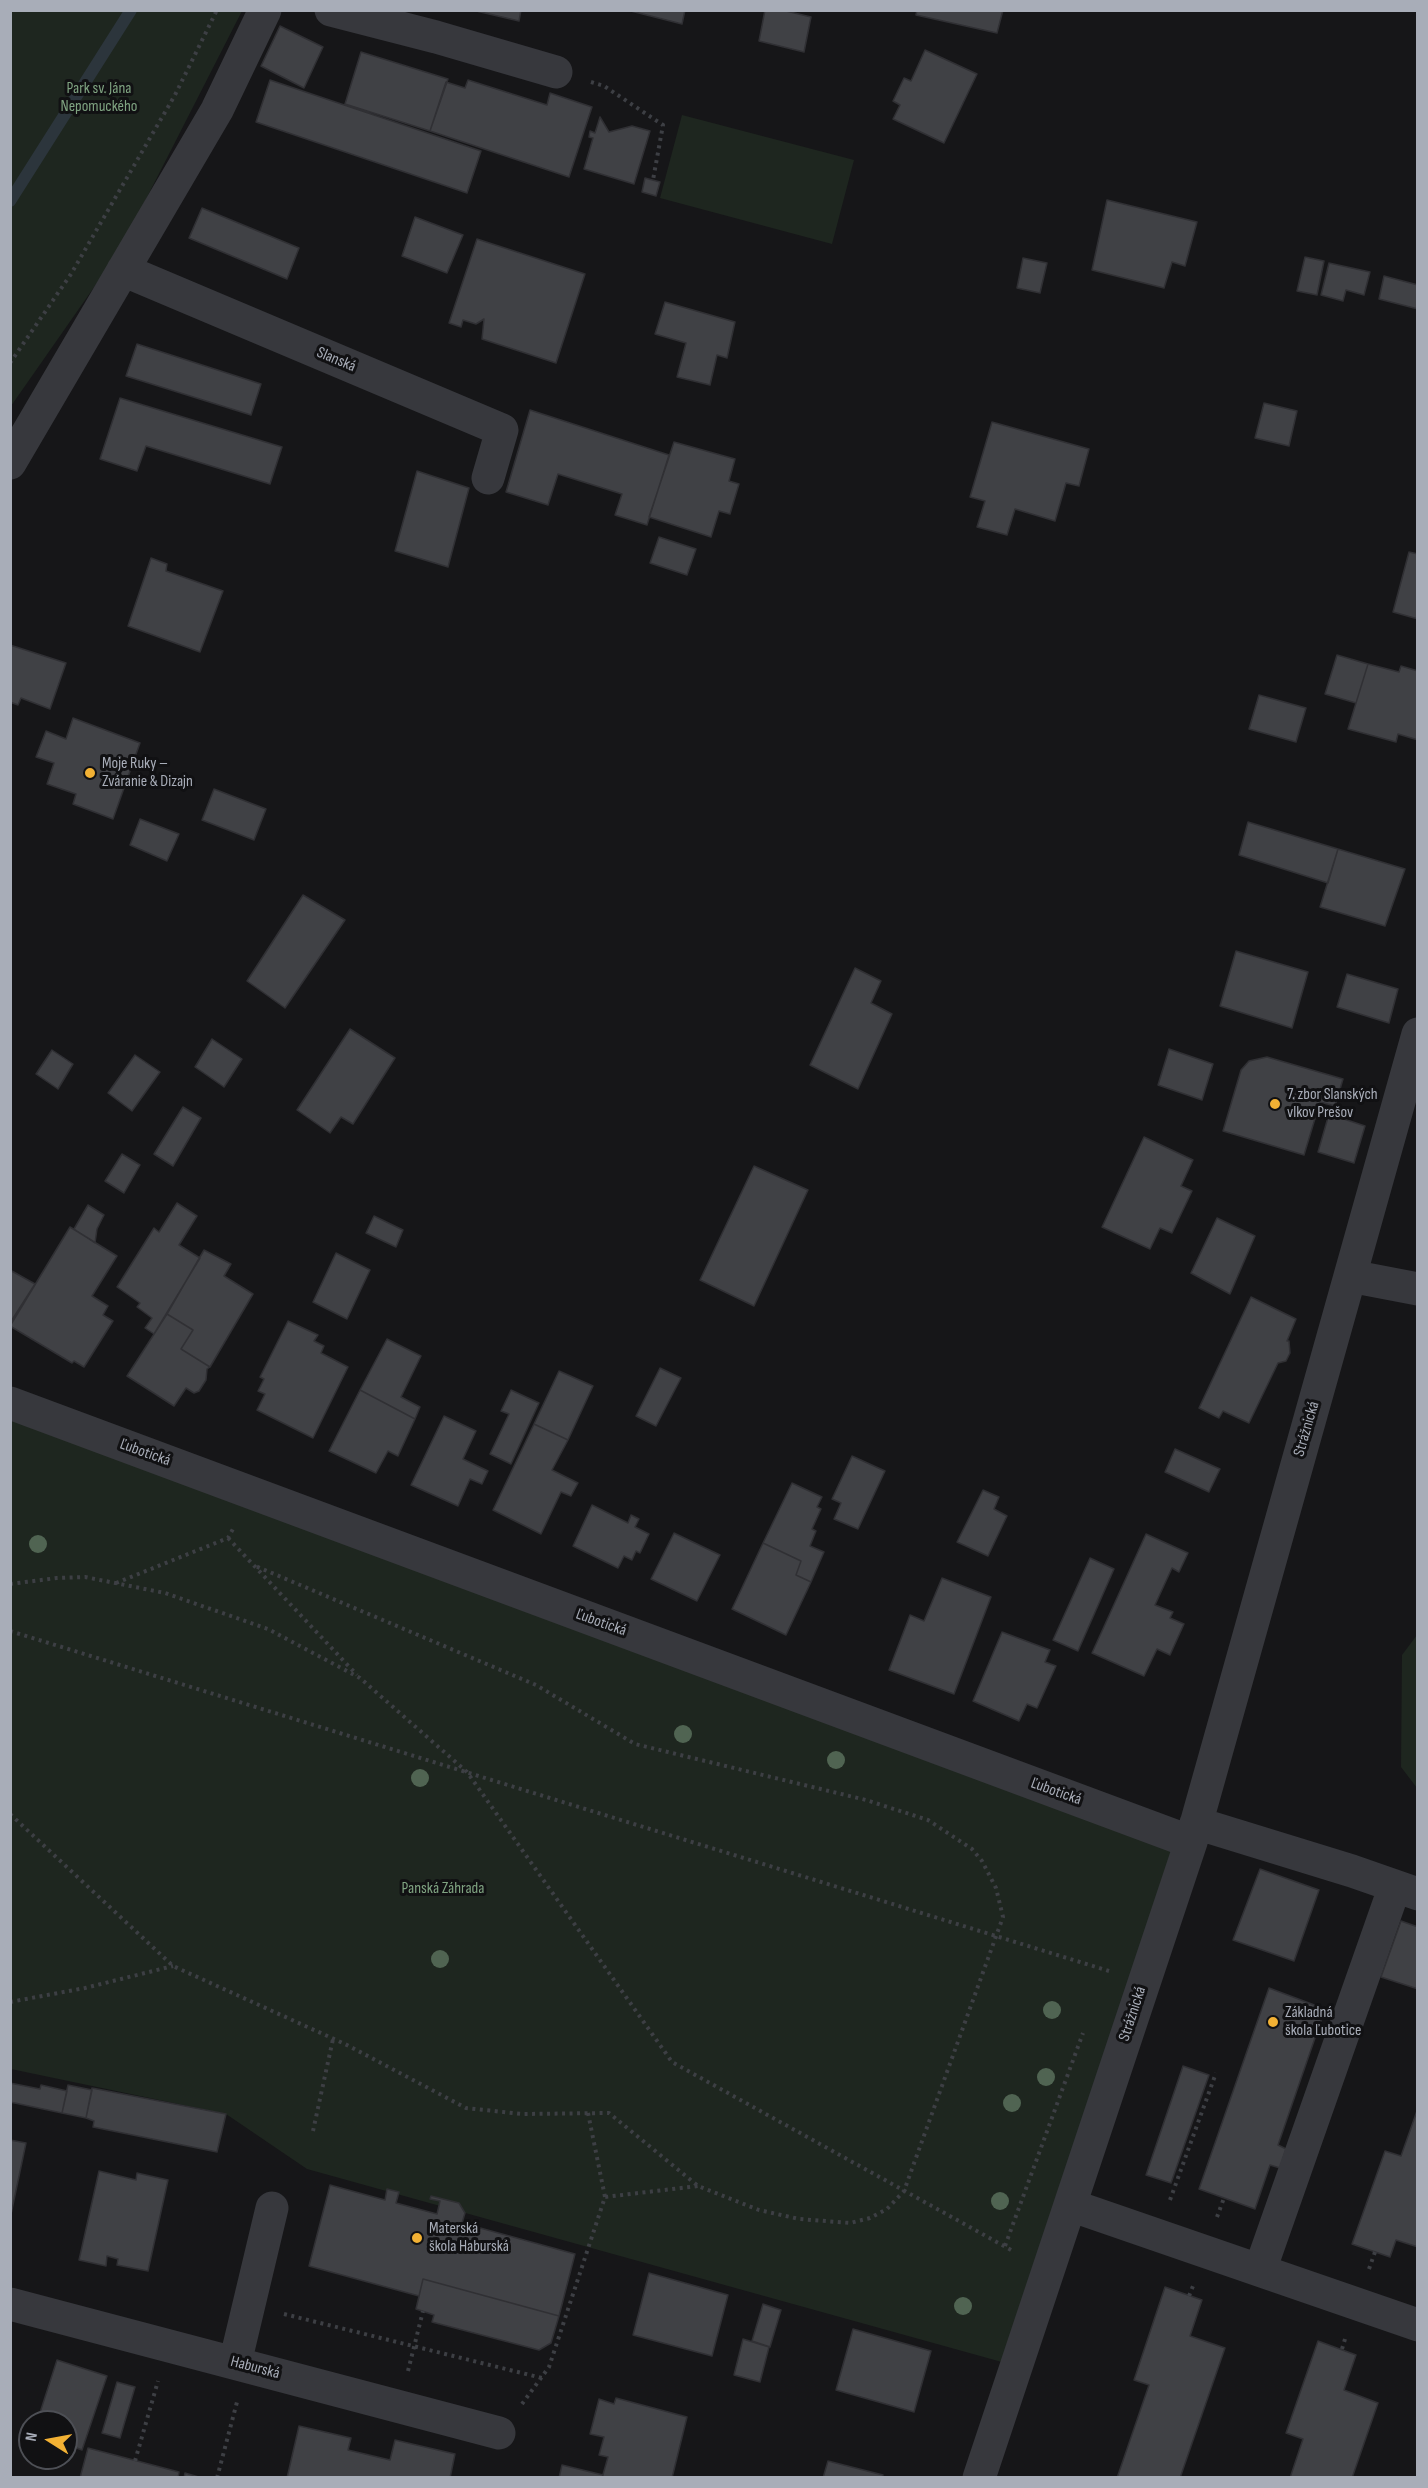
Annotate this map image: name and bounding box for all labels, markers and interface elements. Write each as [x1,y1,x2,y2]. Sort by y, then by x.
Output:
park label: Park sv. Jána Nepomuckého [61,79,137,117]
street label: Slanská [313,343,359,377]
place label: Moje Ruky – Zváranie & Dizajn [102,754,193,792]
marker: Moje Ruky – Zváranie & Dizajn [83,766,97,780]
place label: 7. zbor Slanských vlkov Prešov [1287,1085,1378,1123]
marker: 7. zbor Slanských vlkov Prešov [1268,1097,1282,1111]
street label: Strážnická [1290,1399,1324,1459]
street label: Ľubotická [117,1435,173,1471]
street label: Ľubotická [573,1605,629,1641]
street label: Ľubotická [1028,1774,1084,1810]
park label: Panská Záhrada [402,1879,484,1899]
street label: Strážnická [1115,1984,1151,2044]
place label: Základná škola Ľubotice [1285,2003,1361,2041]
marker: Základná škola Ľubotice [1266,2015,1280,2029]
place label: Materská škola Haburská [429,2219,509,2257]
marker: Materská škola Haburská [410,2231,424,2245]
street label: Haburská [228,2352,282,2384]
north arrow [18,2410,78,2470]
text: N [22,2431,42,2443]

